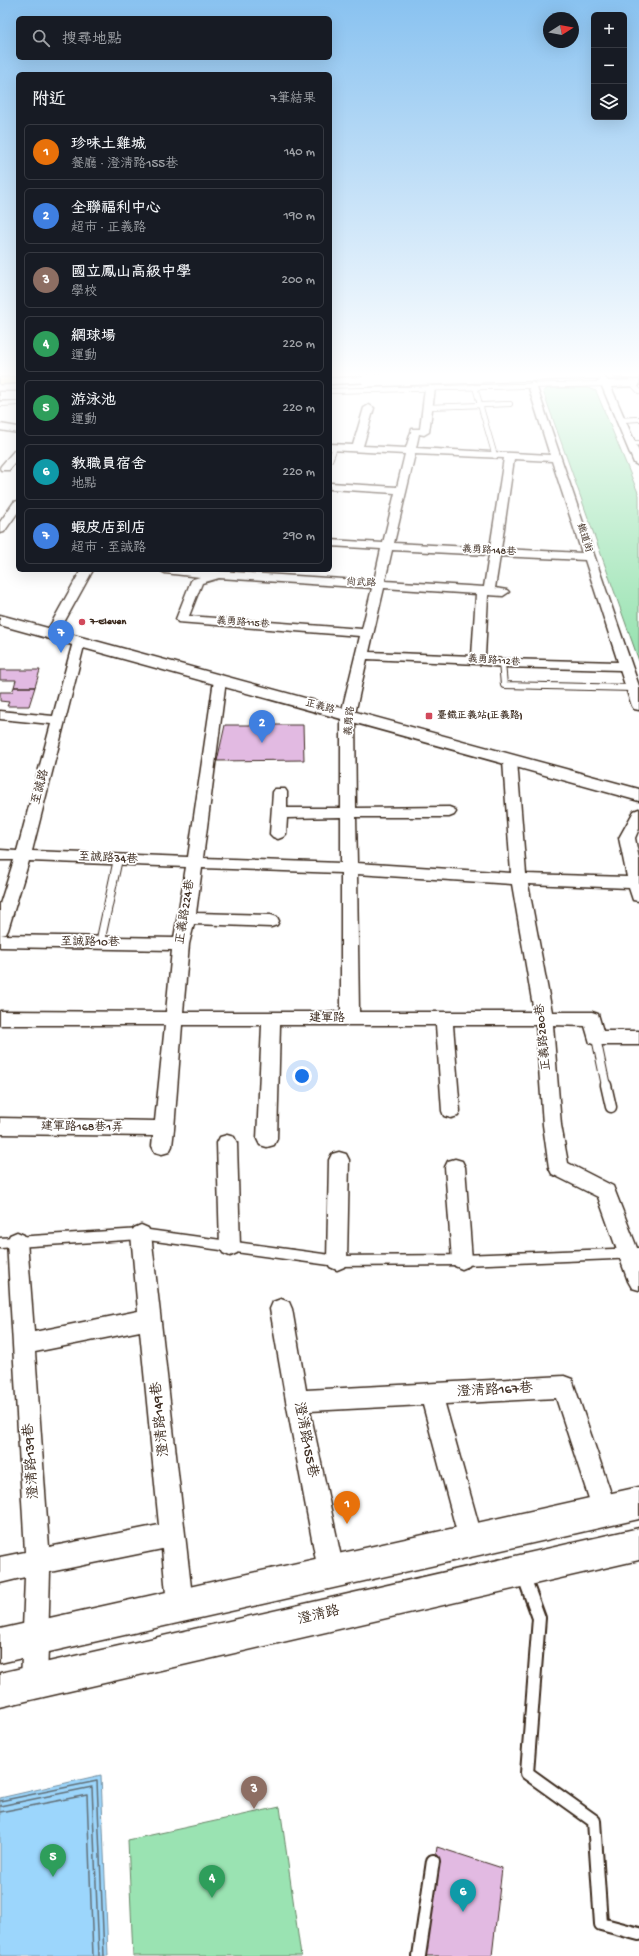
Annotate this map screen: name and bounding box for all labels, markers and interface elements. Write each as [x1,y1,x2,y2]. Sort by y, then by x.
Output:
north arrow [543,12,579,48]
map controls [591,12,627,120]
button: + [591,12,627,48]
search box [16,16,332,60]
icon: search [30,27,52,49]
text: 搜尋地點 [62,31,122,49]
button: − [591,48,627,84]
button: layers [591,84,627,120]
text: 附近 [32,91,66,111]
text: 7筆結果 [270,92,316,107]
text: 珍味土雞城 [71,136,146,154]
text: 1 [43,145,49,160]
text: 140 m [284,145,315,160]
text: 餐廳 · 澄清路155巷 [71,157,178,172]
text: 全聯福利中心 [71,200,161,218]
text: 2 [43,209,49,224]
text: 190 m [284,209,315,224]
text: 超市 · 正義路 [71,221,146,236]
text: 國立鳳山高級中學 [71,264,191,282]
text: 3 [43,273,49,288]
text: 200 m [282,273,315,288]
text: 學校 [71,285,97,300]
text: 網球場 [71,328,116,346]
text: 4 [43,337,49,352]
text: 220 m [283,337,315,352]
text: 運動 [71,349,97,364]
text: 游泳池 [71,392,116,410]
text: 5 [43,401,49,416]
text: 220 m [283,401,315,416]
text: 運動 [71,413,97,428]
text: 教職員宿舍 [71,456,146,474]
text: 6 [43,465,49,480]
text: 220 m [283,465,315,480]
text: 地點 [71,477,97,492]
text: 蝦皮店到店 [71,520,146,538]
street label: 鐵道街 [574,522,595,554]
text: 7 [43,529,49,544]
text: 290 m [282,529,315,544]
text: 超市 · 至誠路 [71,541,146,556]
street label: 義勇路148巷 [462,543,517,558]
street label: 尚武路 [346,575,376,590]
street label: 義勇路115巷 [216,614,271,631]
place label: 7-Eleven [89,616,127,628]
marker: 7-Eleven [77,617,87,627]
pin: 7 [48,620,74,653]
street label: 義勇路112巷 [467,652,522,669]
street label: 正義路 [304,696,336,717]
street label: 義勇路 [342,705,357,736]
place label: 臺鐵正義站(正義路) [437,709,523,722]
pin: 2 [249,710,275,743]
marker: 臺鐵正義站(正義路) [424,711,434,721]
street label: 至誠路 [29,768,52,806]
street label: 至誠路34巷 [78,849,138,868]
street label: 正義路224巷 [173,878,198,945]
street label: 至誠路10巷 [60,934,120,951]
street label: 正義路280巷 [533,1003,554,1071]
street label: 建軍路 [309,1011,345,1026]
your location [292,1066,312,1086]
street label: 建軍路168巷1弄 [41,1119,123,1136]
street label: 澄清路167巷 [457,1379,534,1401]
street label: 澄清路149巷 [148,1380,173,1457]
street label: 澄清路155巷 [289,1401,322,1480]
street label: 澄清路139巷 [20,1422,43,1500]
pin: 1 [334,1491,360,1524]
street label: 澄清路 [296,1602,341,1629]
pin: 3 [241,1776,267,1809]
pin: 5 [40,1844,66,1877]
pin: 4 [199,1865,225,1898]
pin: 6 [450,1879,476,1912]

